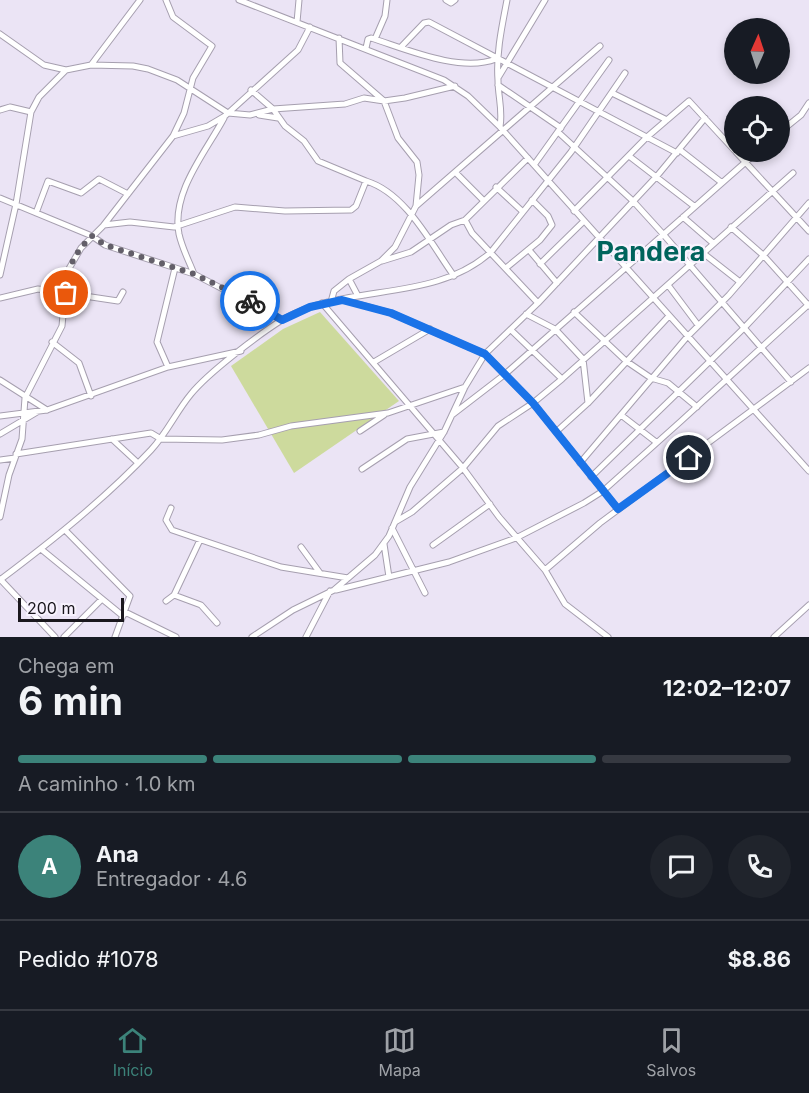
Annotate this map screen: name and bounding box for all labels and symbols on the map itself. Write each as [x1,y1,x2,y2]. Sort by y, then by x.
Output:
north arrow [724,18,790,84]
district label: Pandera [596,235,706,268]
pin [40,267,91,318]
courier [220,271,280,331]
pin [663,432,714,483]
scale bar [18,595,124,622]

